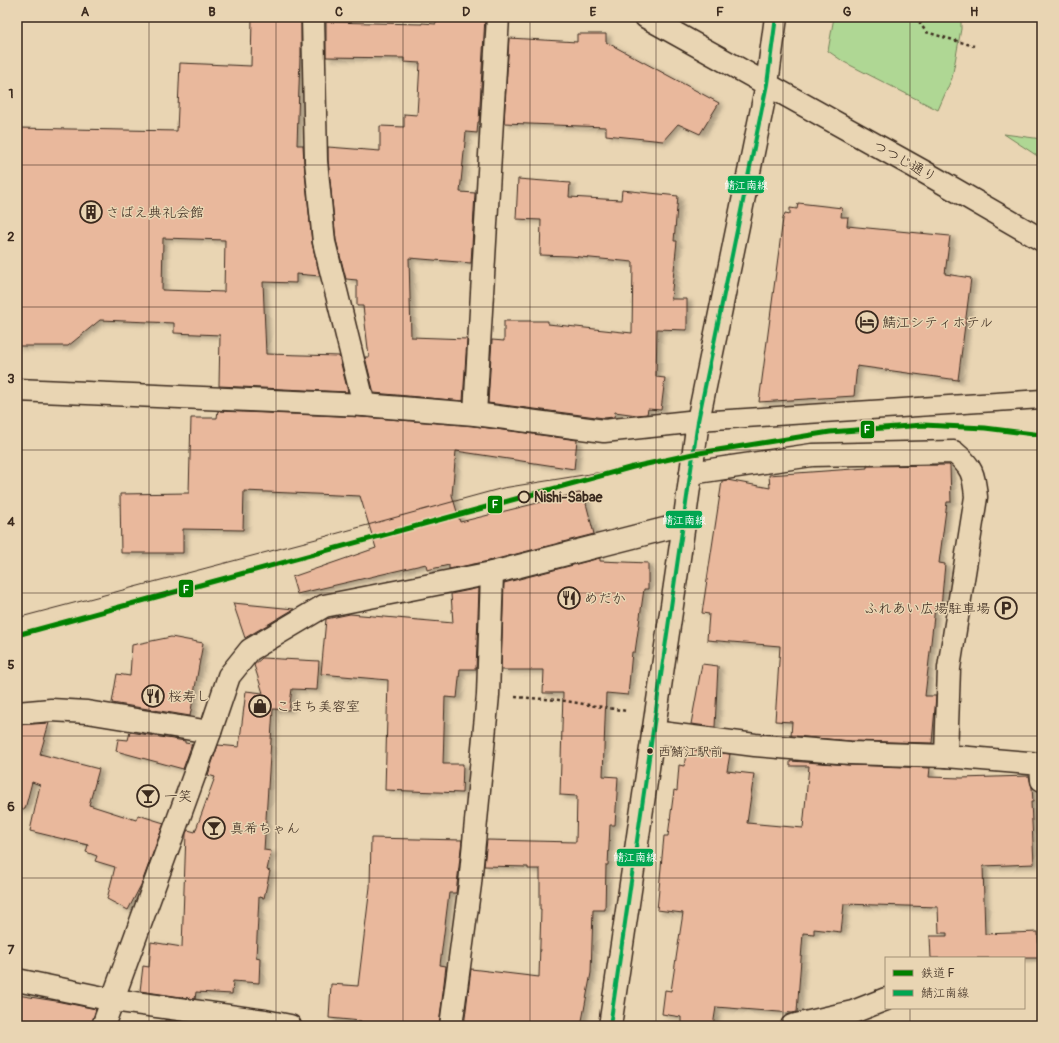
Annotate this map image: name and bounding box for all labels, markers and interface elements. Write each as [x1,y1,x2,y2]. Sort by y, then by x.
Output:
text: A [81,4,90,20]
text: B [208,4,216,20]
text: C [335,4,343,20]
text: D [462,4,470,20]
text: E [590,4,597,20]
text: F [716,4,724,20]
text: G [843,4,852,20]
text: H [970,4,978,20]
text: 1 [8,86,14,102]
street label: つつじ通り [870,137,939,186]
line badge: 鯖江南線 [727,175,765,194]
text: 鯖江南線 [724,179,768,192]
building icon: さばえ典礼会館 [78,199,104,225]
place label: さばえ典礼会館 [106,204,204,221]
text: 2 [7,229,15,245]
hotel icon: 鯖江シティホテル [854,309,880,335]
place label: 鯖江シティホテル [882,314,993,331]
text: 3 [7,371,15,387]
line badge: F [860,420,875,439]
text: F [864,423,871,436]
place label: Nishi-Sabae [534,489,603,506]
marker: Nishi-Sabae [517,490,531,504]
line badge: F [487,495,503,514]
text: F [492,498,499,511]
line badge: 鯖江南線 [665,510,703,529]
text: 4 [7,514,15,530]
text: 鯖江南線 [662,514,706,527]
line badge: F [178,579,194,598]
text: F [183,583,190,596]
restaurant icon: めだか [556,585,582,611]
place label: めだか [584,590,626,607]
parking icon: ふれあい広場駐車場 [993,595,1019,621]
place label: ふれあい広場駐車場 [864,600,990,617]
text: 5 [7,657,15,673]
restaurant icon: 桜寿し [140,683,166,709]
place label: 桜寿し [168,688,210,705]
shop icon: こまち美容室 [247,693,273,719]
place label: こまち美容室 [276,698,360,715]
place label: 西鯖江駅前 [658,744,723,760]
marker: 西鯖江駅前 [645,746,655,756]
bar icon: 一笑 [135,783,161,809]
place label: 一笑 [164,788,192,805]
text: 6 [7,799,15,815]
bar icon: 真希ちゃん [201,815,227,841]
place label: 真希ちゃん [230,820,300,837]
line badge: 鯖江南線 [616,848,654,867]
text: 鯖江南線 [613,851,657,864]
text: 7 [8,942,15,958]
legend [885,957,1025,1009]
text: 鉄道 F [921,966,955,981]
text: 鯖江南線 [921,986,969,1001]

